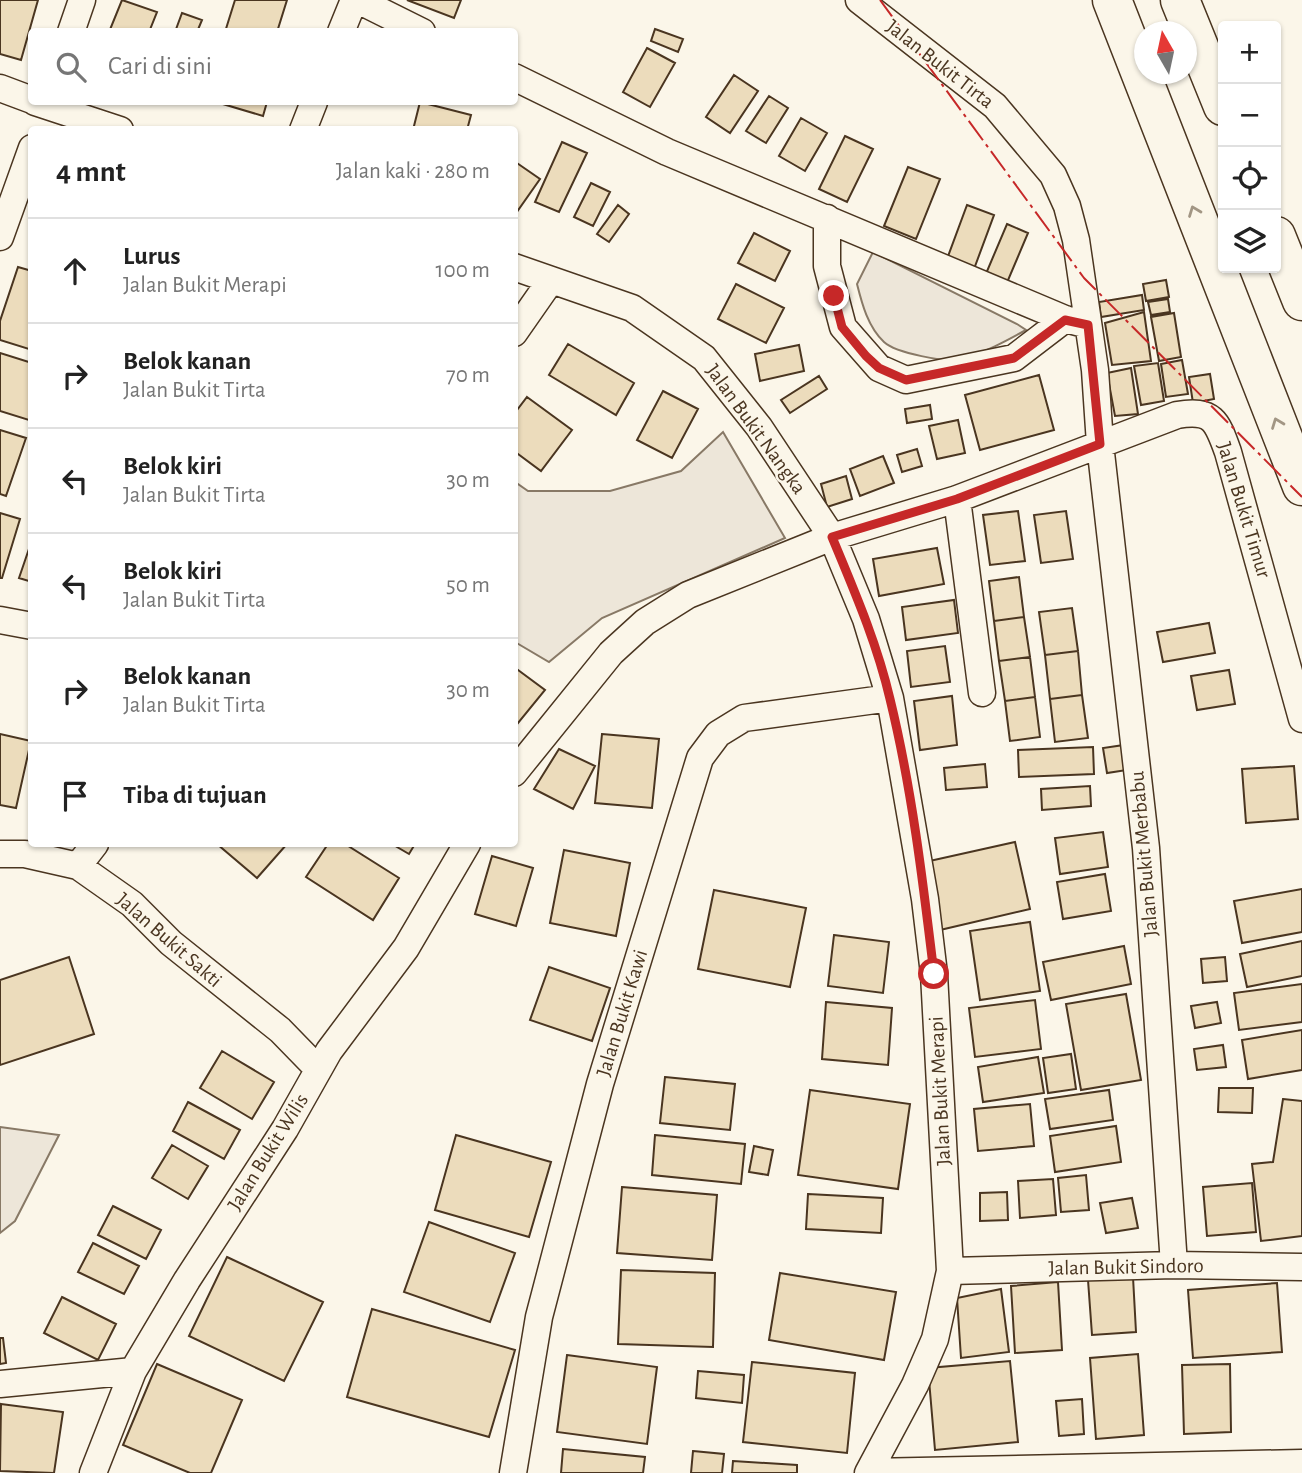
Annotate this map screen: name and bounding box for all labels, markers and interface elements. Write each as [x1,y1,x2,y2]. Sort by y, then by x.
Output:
street label: Jalan Bukit Tirta [882,16,998,113]
north arrow [1134,21,1197,84]
map controls [1218,21,1281,273]
button: + [1218,21,1281,84]
search box [28,28,518,105]
icon: search [52,48,90,86]
text: Cari di sini [108,53,212,79]
button: − [1218,84,1281,147]
button: locate [1218,147,1281,210]
text: 4 mnt [56,157,126,187]
text: Jalan kaki · 280 m [336,160,490,183]
one-way arrow [1189,206,1203,218]
button: layers [1218,210,1281,273]
text: Lurus [123,243,180,269]
icon: ahead [56,252,94,290]
text: 100 m [436,259,490,282]
text: Jalan Bukit Merapi [123,274,287,297]
route end [818,280,849,311]
text: Belok kanan [123,348,251,374]
icon: right [56,357,94,395]
street label: Jalan Bukit Nangka [702,360,810,498]
text: 70 m [446,364,490,387]
text: Jalan Bukit Tirta [123,379,266,402]
one-way arrow [1272,417,1286,429]
street label: Jalan Bukit Timur [1213,439,1275,581]
text: Belok kiri [123,453,222,479]
icon: left [56,462,94,500]
text: 30 m [446,469,490,492]
text: Jalan Bukit Tirta [123,484,266,507]
text: Belok kiri [123,558,222,584]
icon: left [56,567,94,605]
text: 50 m [446,574,490,597]
text: Jalan Bukit Tirta [123,589,266,612]
text: Belok kanan [123,663,251,689]
icon: right [56,672,94,710]
text: 30 m [446,679,490,702]
text: Jalan Bukit Tirta [123,694,266,717]
street label: Jalan Bukit Merbabu [1126,770,1162,938]
icon: arrive [56,777,94,815]
text: Tiba di tujuan [123,782,267,808]
street label: Jalan Bukit Sakti [112,889,226,991]
street label: Jalan Bukit Kawi [593,947,651,1079]
route start [918,958,949,989]
street label: Jalan Bukit Merapi [926,1016,954,1166]
street label: Jalan Bukit Wilis [224,1090,312,1214]
street label: Jalan Bukit Sindoro [1048,1255,1204,1279]

